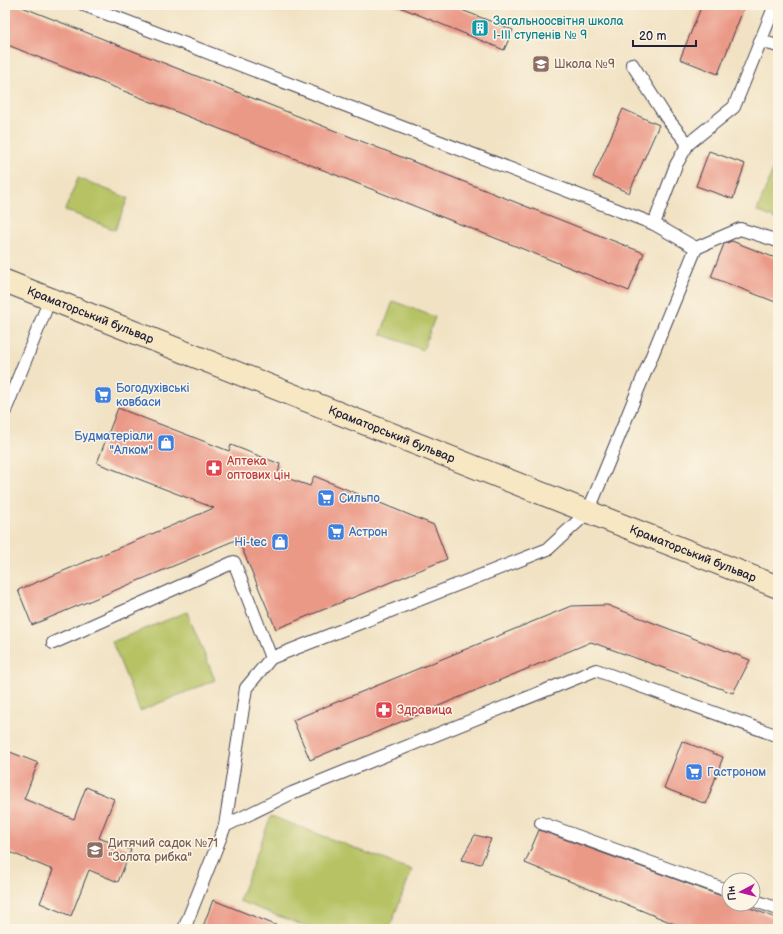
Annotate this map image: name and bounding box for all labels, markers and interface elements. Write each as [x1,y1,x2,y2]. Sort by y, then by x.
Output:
place label: Загальноосвітня школа І-ІІІ ступенів № 9 [493,14,624,43]
building icon: Загальноосвітня школа І-ІІІ ступенів № 9 [470,18,490,38]
scale bar [633,22,696,48]
text: 20 m [639,29,666,44]
school or university icon: Школа №9 [531,54,551,74]
place label: Школа №9 [554,57,615,72]
street label: Краматорський бульвар [25,283,156,347]
place label: Богодухівські ковбаси [116,381,190,410]
supermarket icon: Богодухівські ковбаси [93,385,113,405]
street label: Краматорський бульвар [326,403,457,467]
place label: Будматеріали "Алком" [74,429,153,458]
shop icon: Будматеріали "Алком" [156,433,176,453]
place label: Аптека оптових цін [226,454,290,483]
pharmacy icon: Аптека оптових цін [204,458,224,478]
supermarket icon: Сильпо [316,488,336,508]
place label: Сильпо [339,491,380,506]
supermarket icon: Астрон [326,522,346,542]
street label: Краматорський бульвар [627,522,759,586]
place label: Астрон [348,525,388,540]
shop icon: Hi-tec [270,532,290,552]
place label: Hi-tec [234,535,267,550]
pharmacy icon: Здравица [374,700,394,720]
place label: Здравица [397,703,452,718]
supermarket icon: Гастроном [684,762,704,782]
place label: Гастроном [707,765,766,780]
place label: Дитячий садок №71 "Золота рибка" [108,836,218,865]
school or university icon: Дитячий садок №71 "Золота рибка" [85,840,105,860]
north arrow [721,872,761,912]
text: Пн [724,885,739,901]

